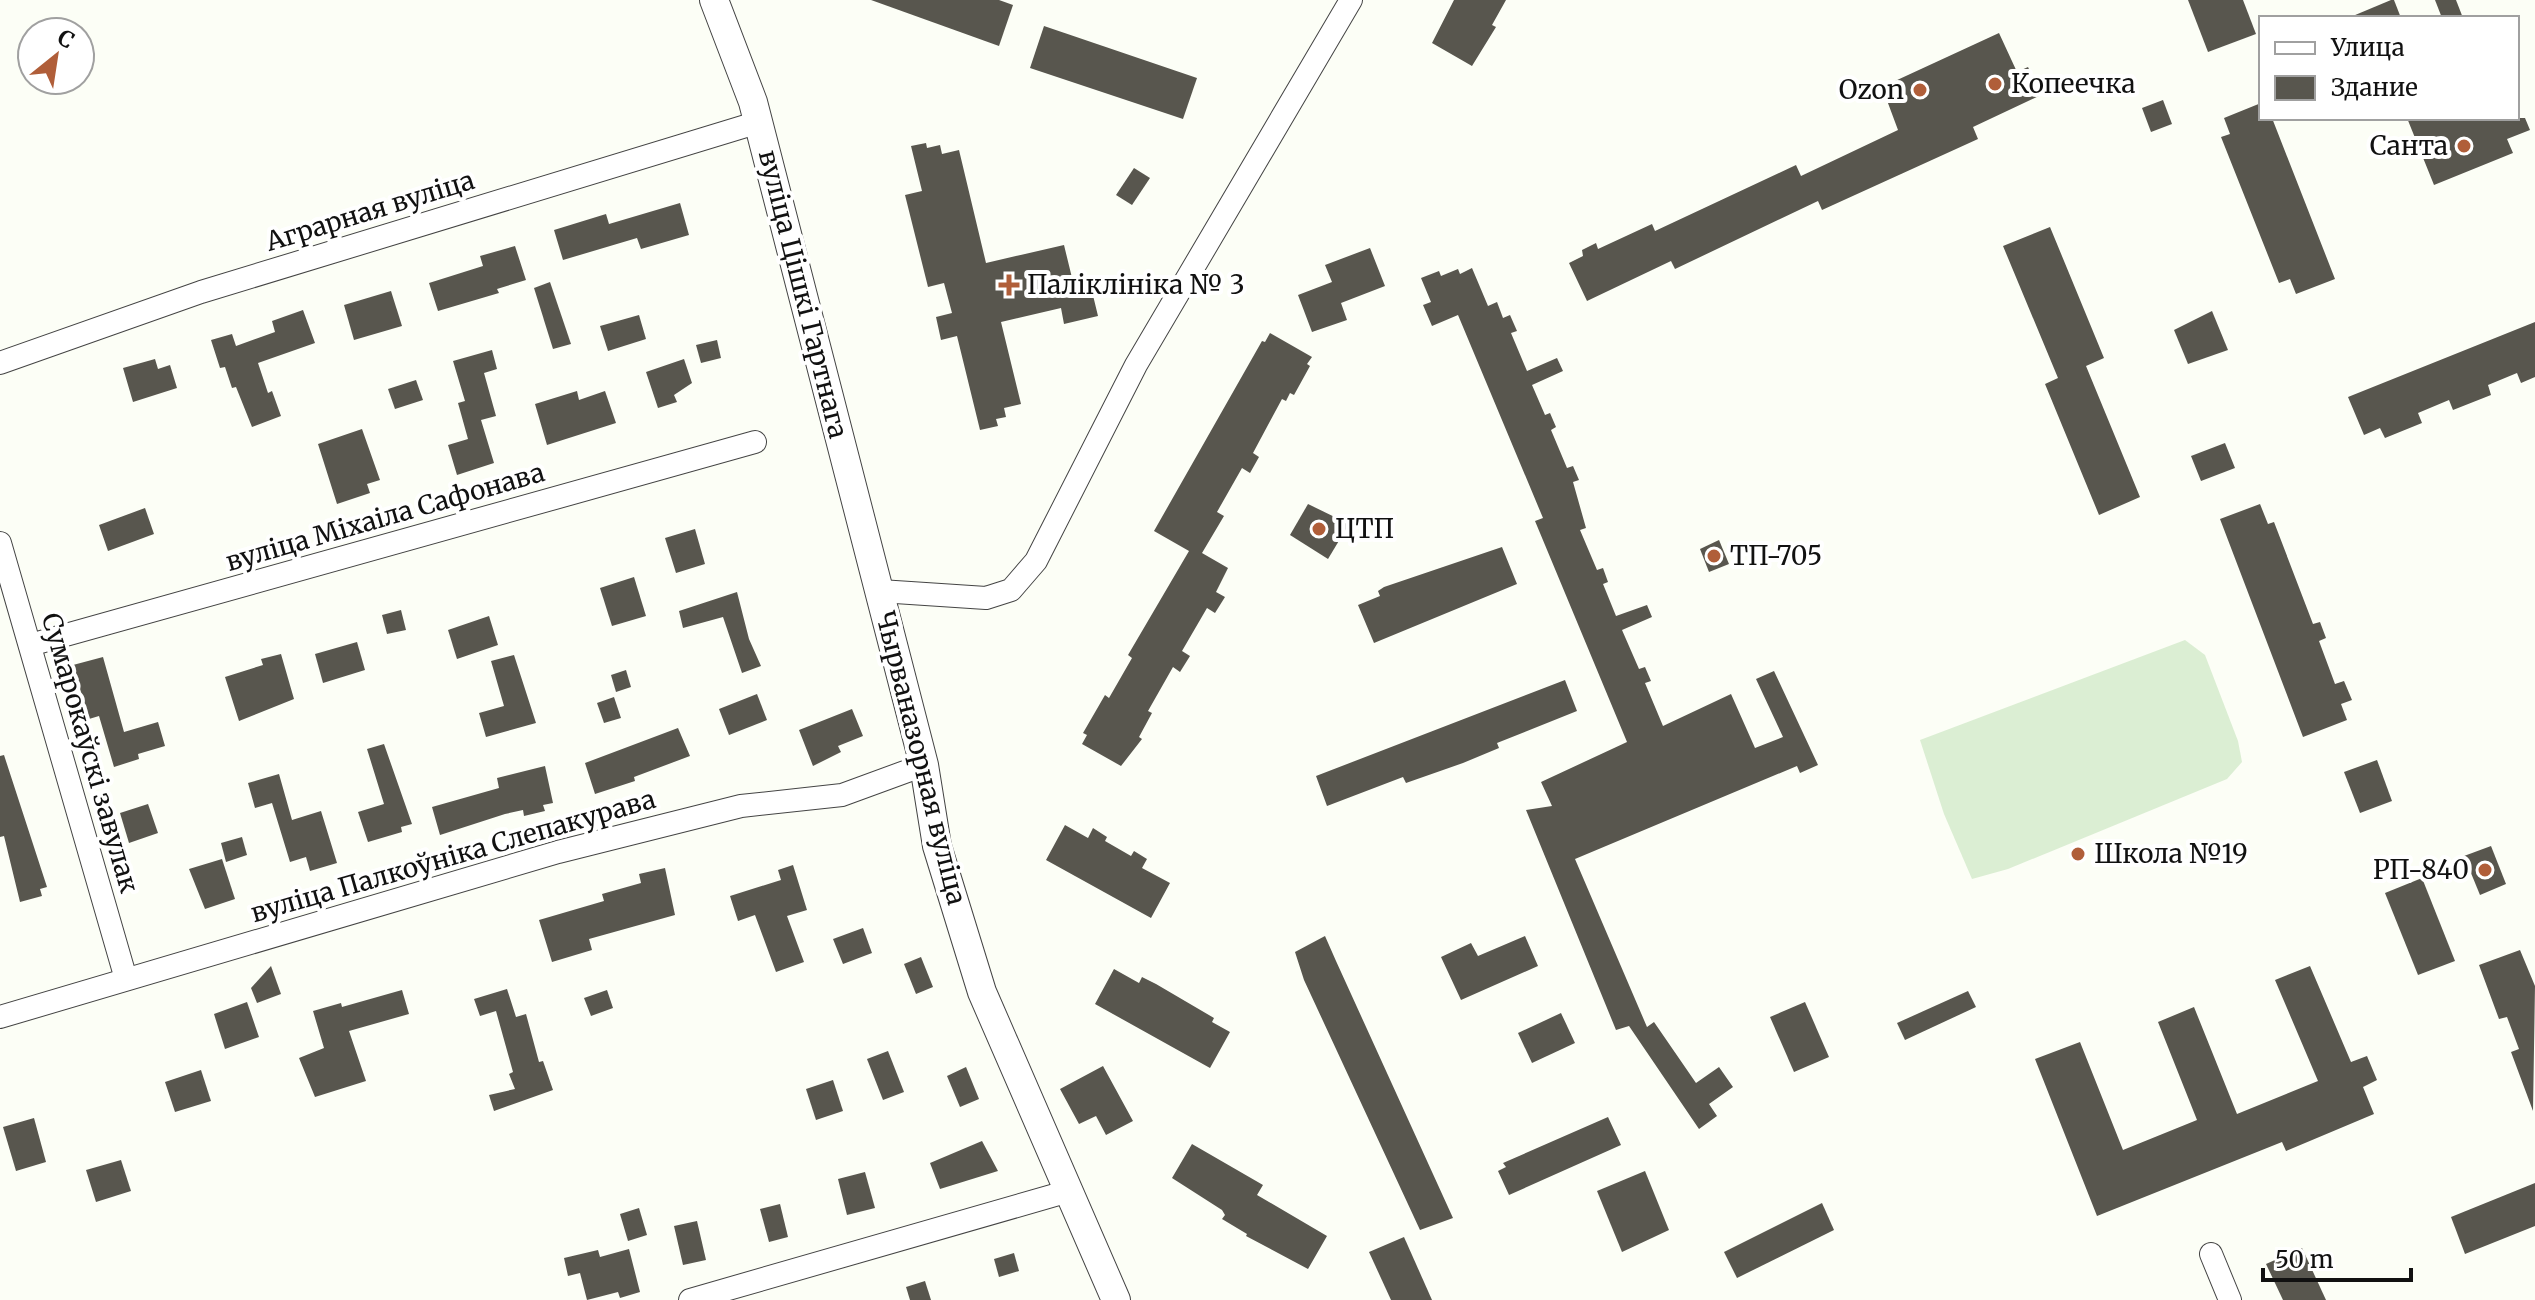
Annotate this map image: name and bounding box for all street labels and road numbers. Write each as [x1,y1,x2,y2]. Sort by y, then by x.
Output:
street label: вуліца Цішкі Гартнага [752,146,855,441]
street label: Аграрная вуліца [261,163,478,258]
street label: вуліца Міхаіла Сафонава [222,455,548,578]
street label: Чырваназорная вуліца [869,608,974,908]
street label: Сумарокаўскі завулак [35,609,146,897]
street label: вуліца Палкоўніка Слепакурава [247,782,659,929]

